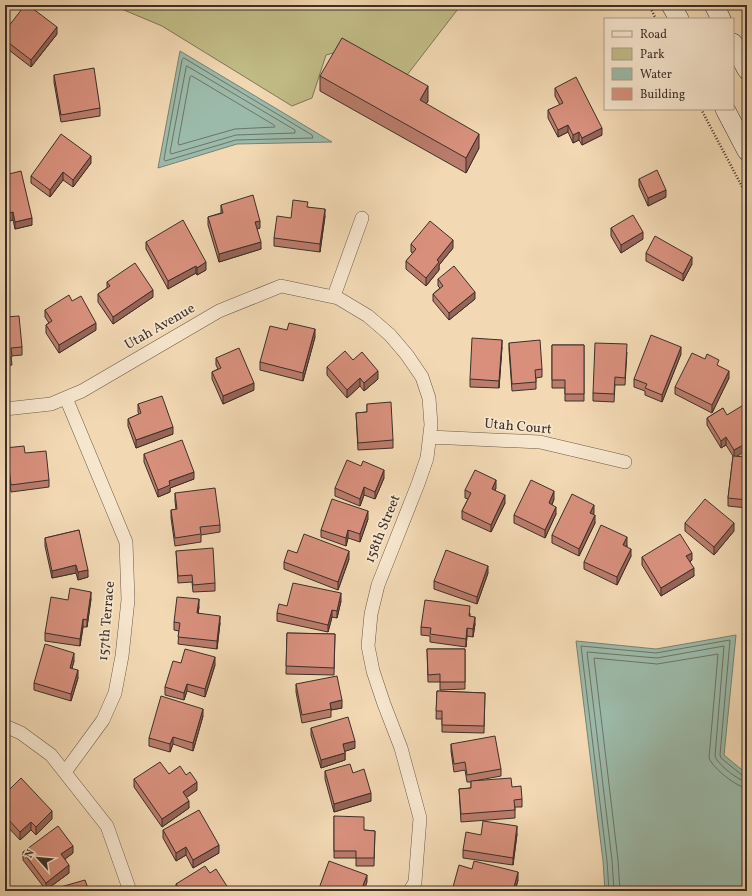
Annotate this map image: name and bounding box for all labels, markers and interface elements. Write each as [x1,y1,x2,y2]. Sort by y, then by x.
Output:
legend [604,18,734,110]
text: Road [640,27,667,43]
text: Park [640,47,665,63]
text: Water [640,67,672,83]
text: Building [640,87,685,103]
street label: Utah Avenue [121,299,199,355]
street label: Utah Court [483,415,553,439]
street label: 158th Street [361,492,405,566]
street label: 157th Terrace [94,580,120,662]
north arrow [18,838,58,878]
text: N [22,847,39,861]

